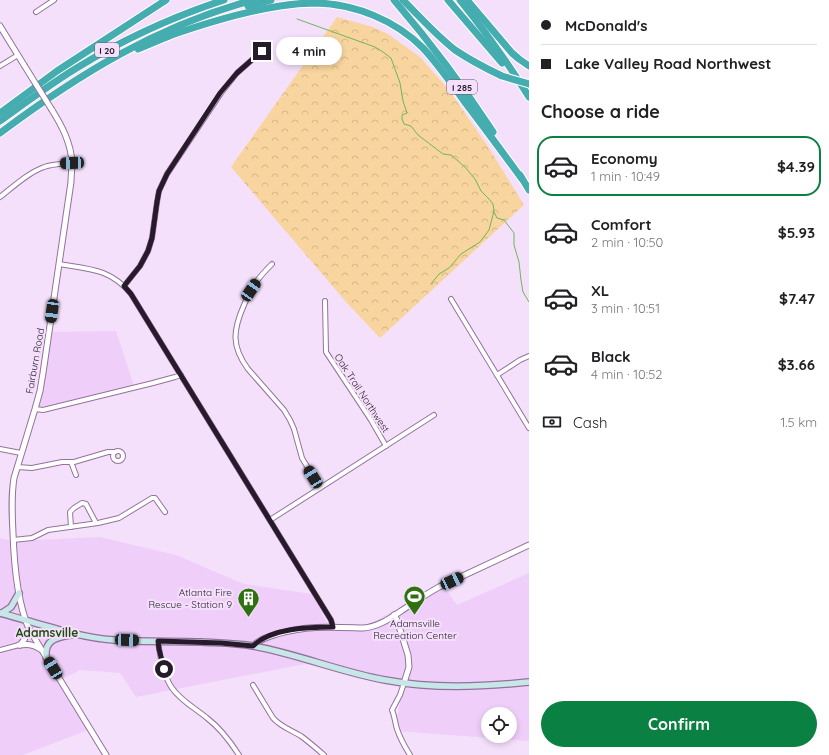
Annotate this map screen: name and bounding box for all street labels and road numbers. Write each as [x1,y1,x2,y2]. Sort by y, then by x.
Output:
road number: I 20 [95,43,119,57]
road number: I 285 [447,80,477,94]
street label: Fairburn Road [23,327,47,395]
street label: Oak Trail Northwest [332,351,393,435]

